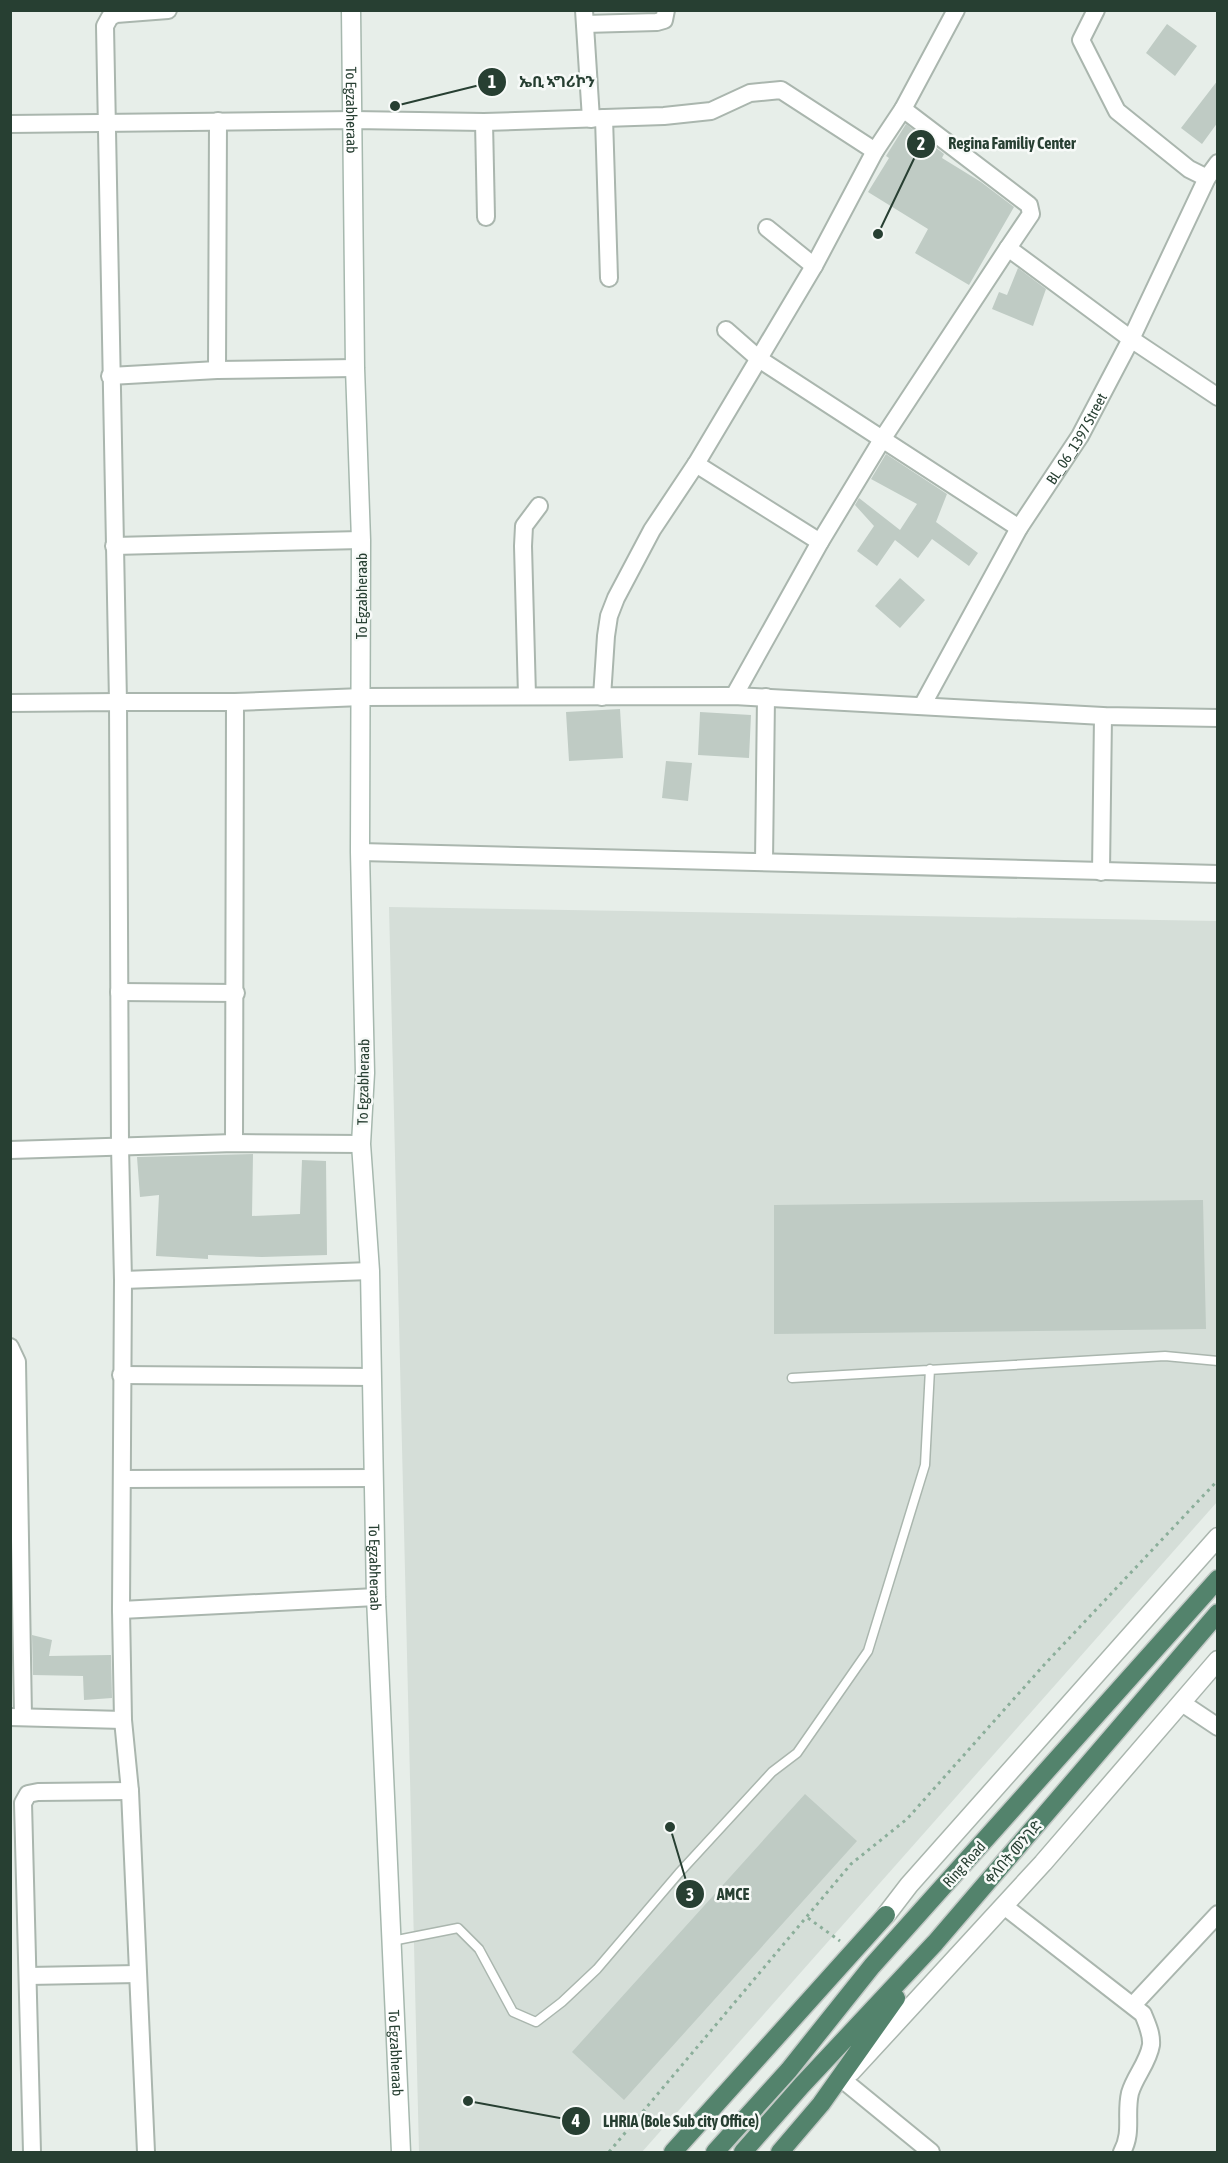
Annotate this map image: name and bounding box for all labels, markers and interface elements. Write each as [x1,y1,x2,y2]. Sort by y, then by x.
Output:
callout: ኤቢ ኣግሪኮን [477,65,607,99]
street label: To Egzabheraab [343,67,361,153]
text: 1 [488,71,496,92]
text: ኤቢ ኣግሪኮን [519,72,596,90]
callout: Regina Familiy Center [906,127,1087,161]
text: 2 [917,133,925,154]
text: Regina Familiy Center [948,134,1076,152]
street label: BL_06_1397 Street [1042,390,1110,487]
street label: To Egzabheraab [353,553,370,639]
street label: To Egzabheraab [354,1039,372,1125]
street label: To Egzabheraab [366,1524,385,1611]
street label: ቀለበት መንገድ [981,1817,1045,1887]
street label: Ring Road [939,1838,989,1890]
callout: AMCE [675,1877,762,1911]
text: 3 [686,1884,694,1905]
text: AMCE [716,1885,749,1903]
street label: To Egzabheraab [386,2009,407,2096]
callout: LHRIA (Bole Sub city Office) [561,2104,771,2138]
text: 4 [571,2110,580,2131]
text: LHRIA (Bole Sub city Office) [603,2112,759,2130]

